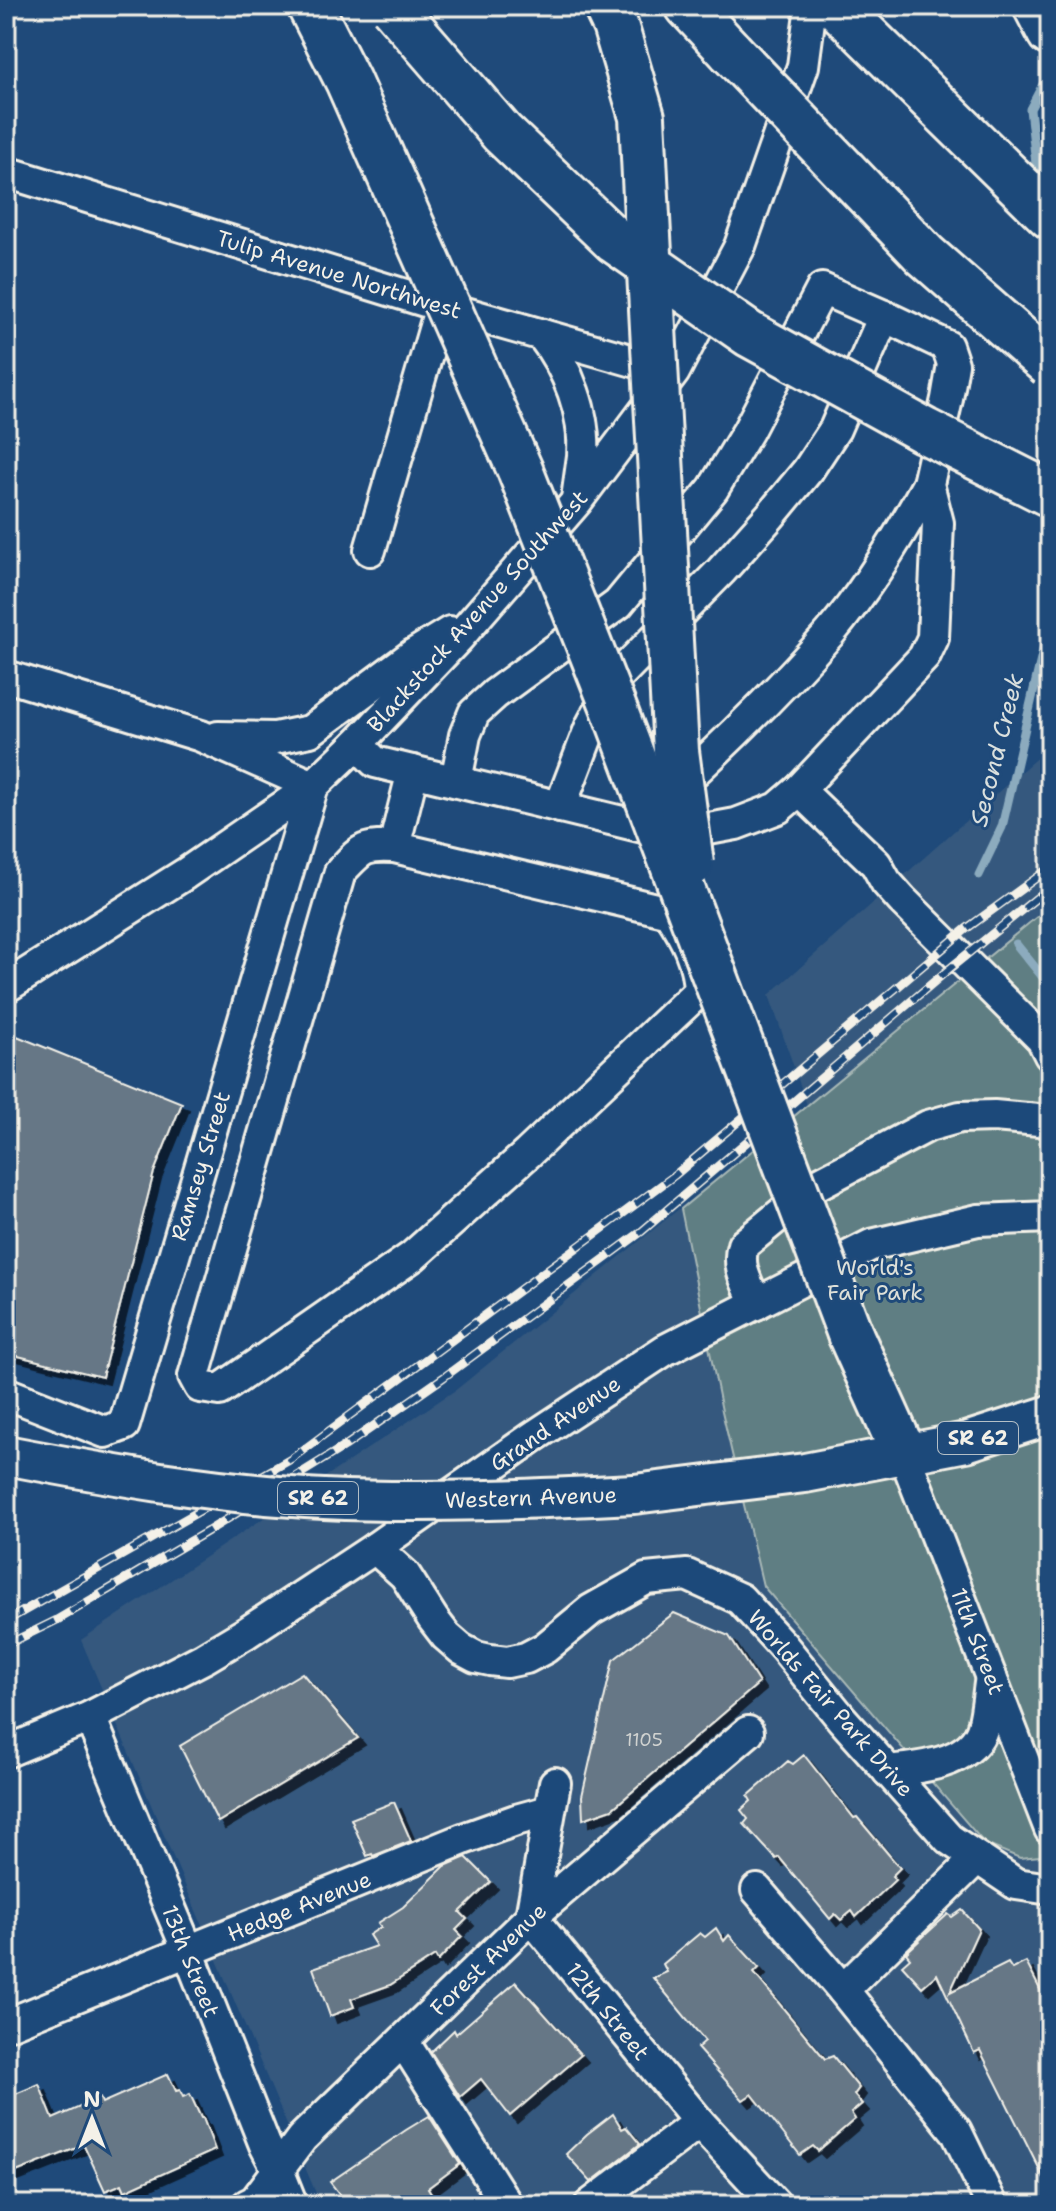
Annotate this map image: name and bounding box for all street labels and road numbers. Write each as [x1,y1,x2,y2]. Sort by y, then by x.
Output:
street label: Tulip Avenue Northwest [213,223,465,326]
street label: Blackstock Avenue Southwest [361,484,594,739]
street label: Ramsey Street [164,1088,237,1244]
street label: Grand Avenue [484,1369,626,1478]
road number: SR 62 [938,1422,1018,1454]
street label: Western Avenue [445,1480,617,1515]
road number: SR 62 [278,1482,358,1514]
street label: 11th Street [944,1584,1011,1699]
street label: Worlds Fair Park Drive [741,1604,920,1803]
street label: Hedge Avenue [223,1864,375,1949]
street label: Forest Avenue [424,1896,553,2022]
street label: 13th Street [155,1901,226,2022]
street label: 12th Street [559,1956,656,2066]

